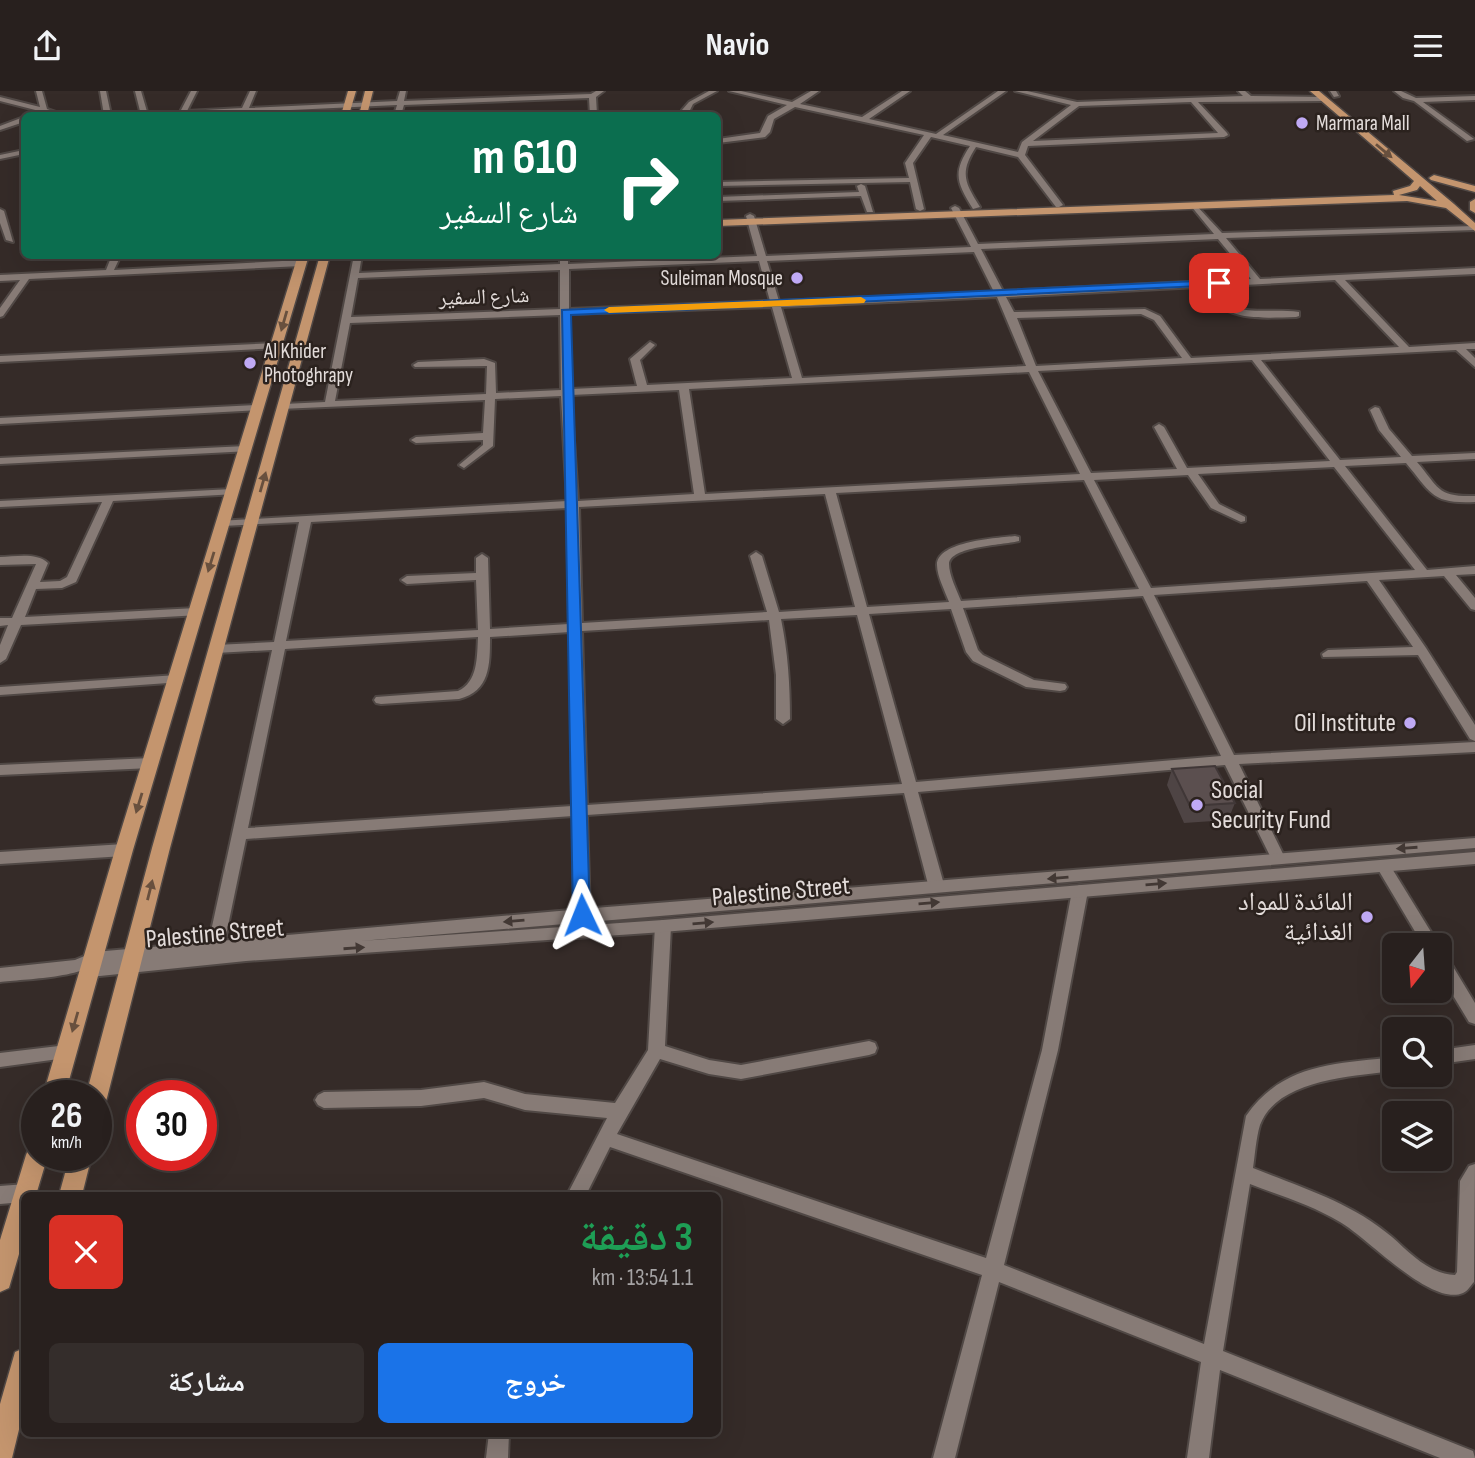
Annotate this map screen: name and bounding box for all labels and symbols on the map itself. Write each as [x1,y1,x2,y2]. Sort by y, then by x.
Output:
place label: Marmara Mall [1316,111,1410,136]
marker: Marmara Mall [1294,115,1310,131]
one-way arrow [1376,143,1393,158]
pin [1189,253,1249,313]
place label: Suleiman Mosque [660,266,783,291]
marker: Suleiman Mosque [789,270,805,286]
street label: شارع السفير [437,283,530,311]
one-way arrow [278,310,288,331]
place label: Al Khider Photoghrapy [263,339,353,388]
marker: Al Khider Photoghrapy [242,355,258,371]
one-way arrow [258,471,268,492]
one-way arrow [206,552,216,573]
place label: Oil Institute [1294,708,1396,739]
marker: Oil Institute [1402,715,1418,731]
place label: Social Security Fund [1211,775,1331,836]
one-way arrow [133,793,143,814]
marker: Social Security Fund [1189,797,1205,813]
one-way arrow [1396,843,1418,854]
street label: Palestine Street [711,871,851,913]
one-way arrow [1047,873,1069,884]
position arrow [545,878,619,952]
one-way arrow [1145,878,1167,889]
one-way arrow [145,879,156,901]
place label: المائدة للمواد الغذائية [1238,887,1353,948]
one-way arrow [919,897,941,908]
marker: المائدة للمواد الغذائية [1359,909,1375,925]
street label: Palestine Street [145,913,285,955]
one-way arrow [503,916,525,927]
one-way arrow [692,917,714,928]
north arrow [1382,933,1452,1003]
one-way arrow [343,942,365,953]
one-way arrow [70,1012,80,1033]
speed limit sign: 30 [126,1080,217,1171]

